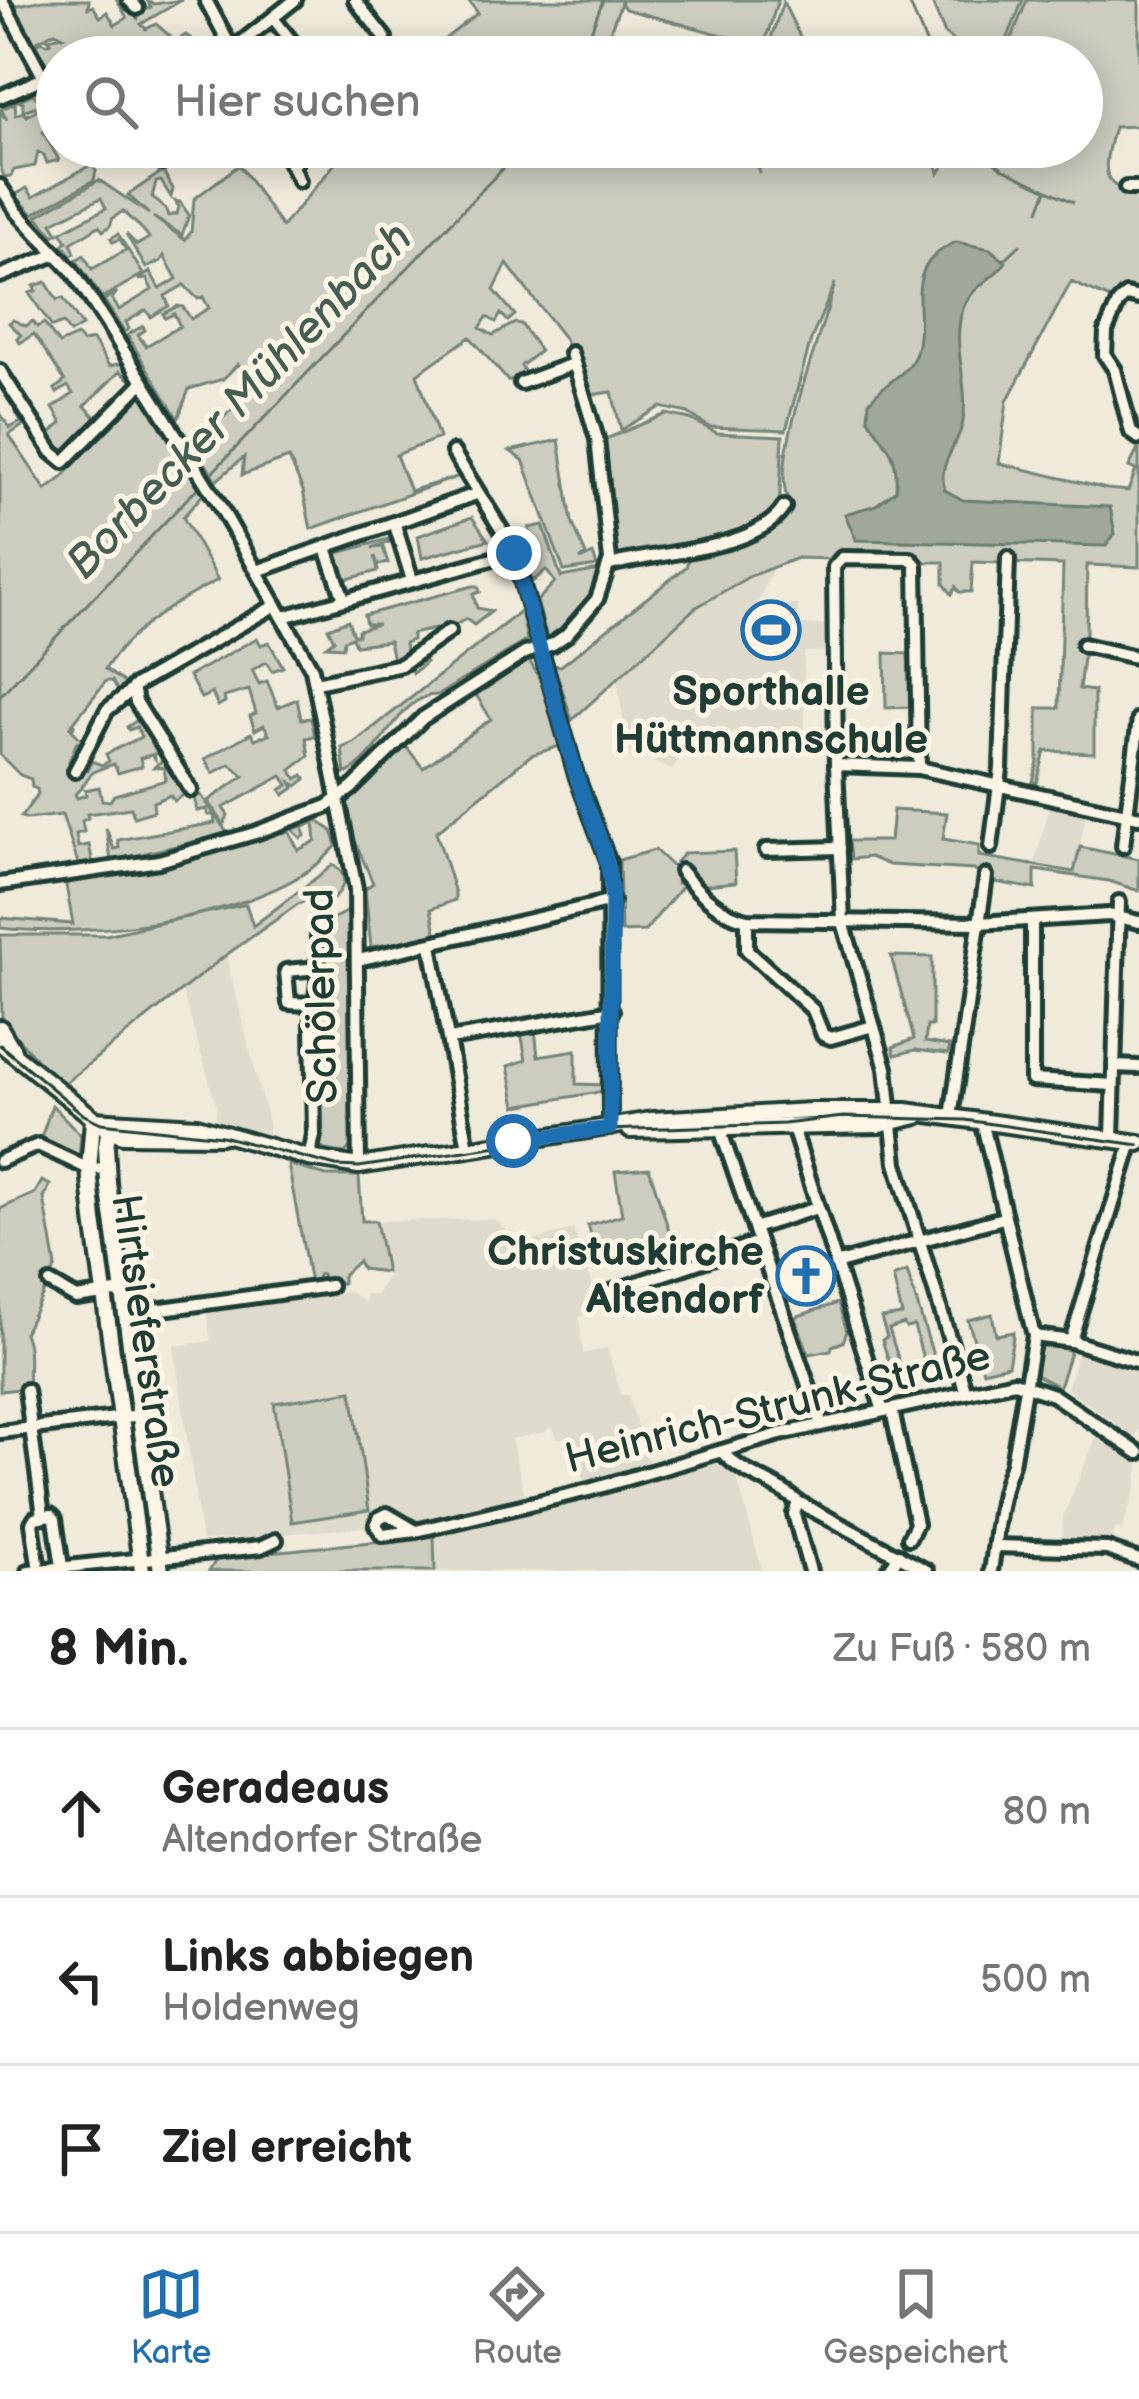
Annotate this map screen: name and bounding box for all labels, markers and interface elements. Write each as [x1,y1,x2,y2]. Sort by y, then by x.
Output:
search box [36,36,1103,168]
icon: search [78,69,144,135]
text: Hier suchen [174,75,421,130]
water label: Borbecker Mühlenbach [56,211,424,591]
route end [487,526,541,580]
sports icon: Sporthalle Hüttmannschule [740,599,802,661]
place label: Sporthalle Hüttmannschule [614,667,928,766]
street label: Schölerpad [295,888,349,1104]
route start [486,1114,540,1168]
street label: Hirtsieferstraße [99,1191,191,1491]
place label: Christuskirche Altendorf [487,1227,765,1326]
church icon: Christuskirche Altendorf [775,1245,837,1307]
street label: Heinrich-Strunk-Straße [560,1330,996,1486]
text: 8 Min. [48,1619,189,1680]
text: Zu Fuß · 580 m [833,1626,1091,1673]
text: Geradeaus [162,1762,389,1817]
icon: ahead [48,1780,114,1846]
text: 80 m [1003,1789,1091,1836]
text: Altendorfer Straße [162,1817,482,1864]
text: Links abbiegen [162,1930,474,1985]
icon: left [48,1948,114,2014]
text: 500 m [980,1957,1091,2004]
text: Holdenweg [162,1985,360,2032]
icon: arrive [48,2116,114,2182]
text: Ziel erreicht [162,2121,412,2176]
tab: Karte [131,2261,211,2373]
tab: Route [473,2261,562,2373]
tab: Gespeichert [823,2261,1008,2373]

